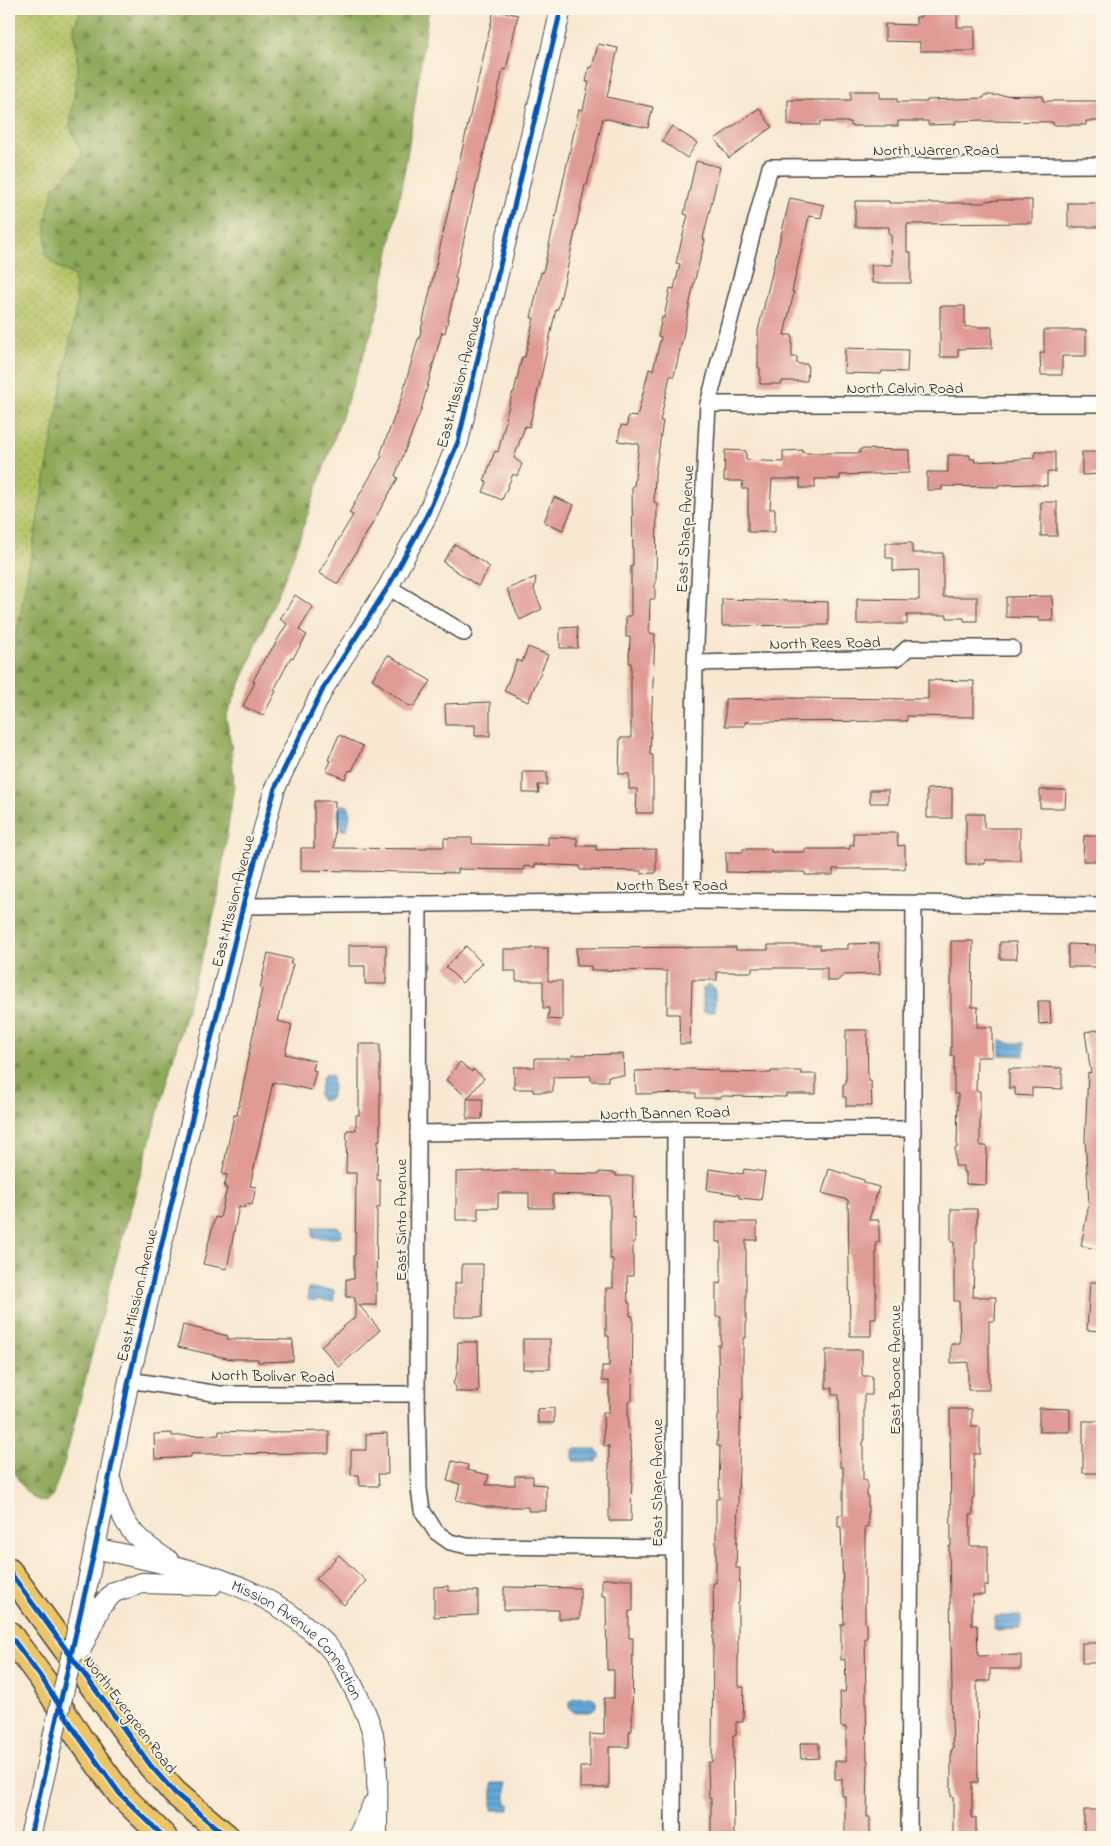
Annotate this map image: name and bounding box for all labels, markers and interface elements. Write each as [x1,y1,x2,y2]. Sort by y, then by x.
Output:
street label: North Warren Road [873,139,999,163]
street label: East Mission Avenue [431,313,489,451]
street label: North Calvin Road [847,377,963,401]
street label: East Sharp Avenue [671,464,701,594]
street label: North Rees Road [769,631,881,657]
street label: East Mission Avenue [206,832,262,970]
street label: North Best Road [616,874,728,898]
street label: North Bannen Road [600,1101,730,1127]
street label: East Sinto Avenue [390,1158,414,1281]
street label: East Mission Avenue [111,1226,165,1364]
street label: East Boone Avenue [884,1304,908,1435]
street label: North Bolivar Road [211,1364,335,1390]
street label: East Sharp Avenue [646,1418,670,1547]
street label: Mission Avenue Connection [227,1574,368,1704]
street label: North Evergreen Road [77,1651,182,1779]

